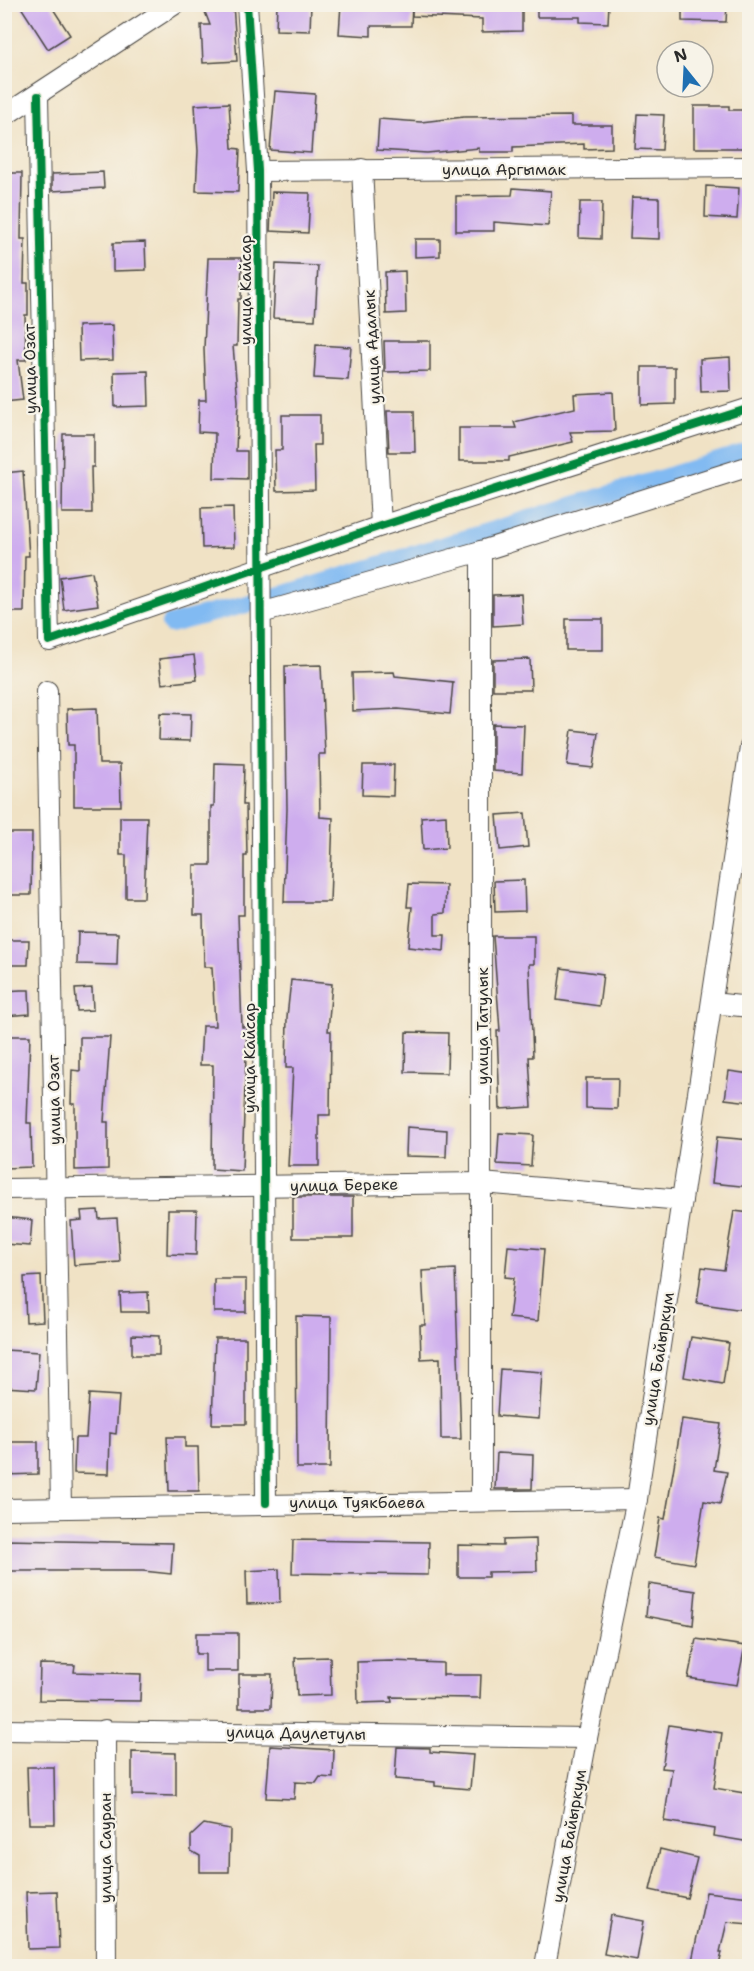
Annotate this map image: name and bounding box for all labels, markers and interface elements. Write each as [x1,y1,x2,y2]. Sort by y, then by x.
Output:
north arrow [655,39,715,99]
text: N [671,43,690,67]
street label: улица Аргымак [442,159,566,180]
street label: улица Кайсар [235,235,256,345]
street label: улица Адалык [358,289,385,405]
street label: улица Озат [19,323,41,414]
street label: улица Татулык [472,967,493,1085]
street label: улица Кайсар [239,1003,260,1113]
street label: улица Озат [43,1054,65,1145]
street label: улица Береке [290,1174,398,1196]
street label: улица Байыркум [637,1291,679,1427]
street label: улица Туякбаева [289,1492,425,1513]
street label: улица Даулетулы [226,1721,366,1745]
street label: улица Байыркум [547,1768,591,1904]
street label: улица Сауран [95,1793,116,1903]

